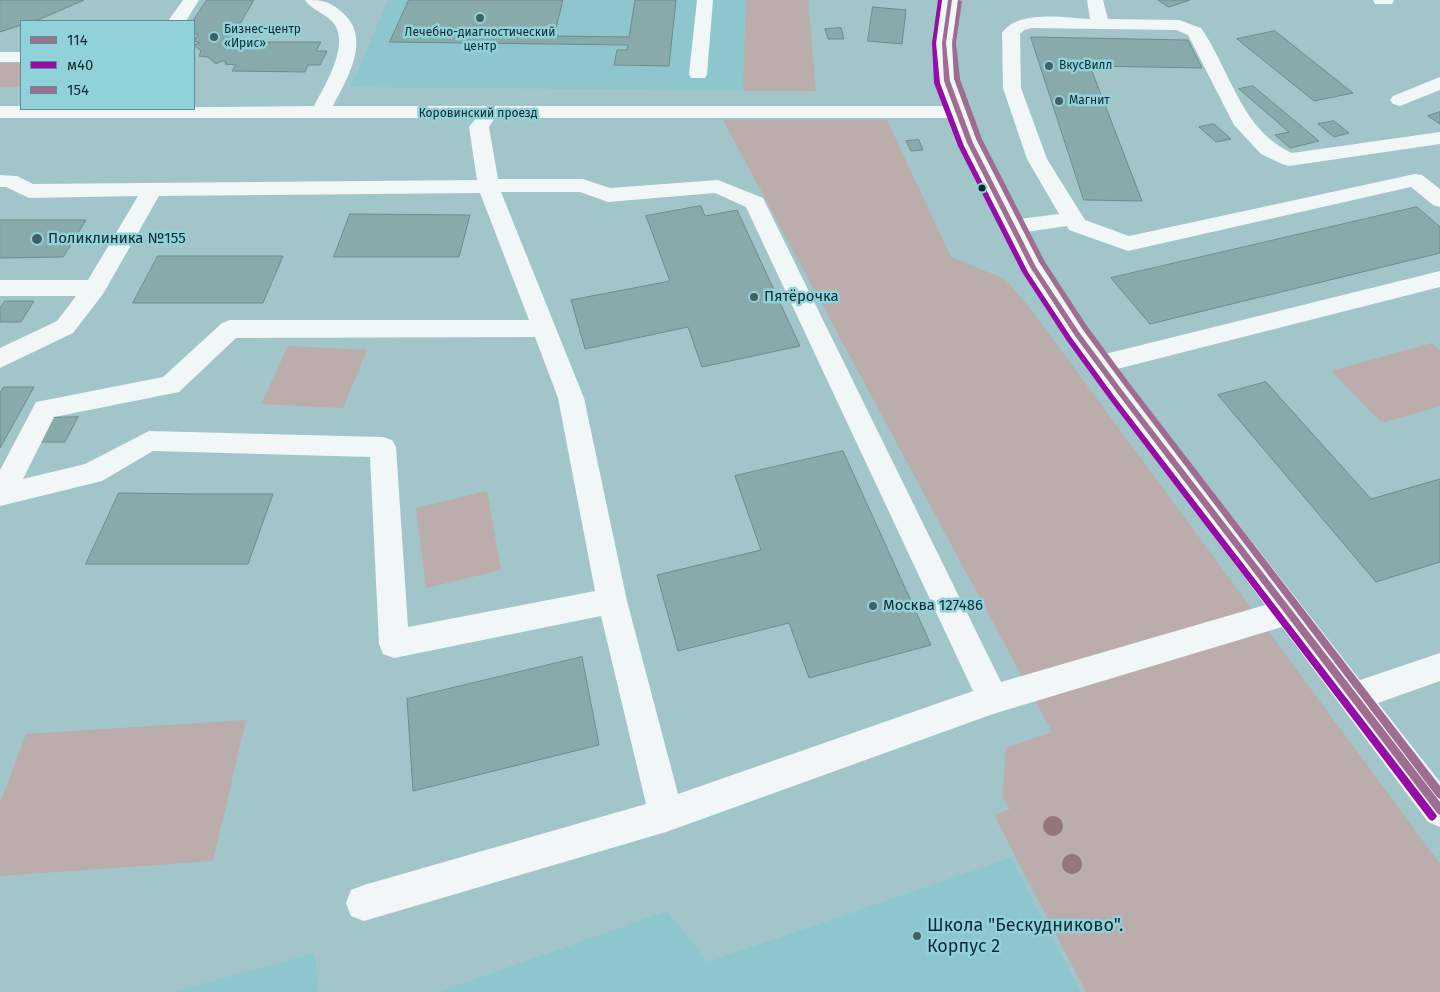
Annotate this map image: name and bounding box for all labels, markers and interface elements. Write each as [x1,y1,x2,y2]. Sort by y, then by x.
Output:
marker: Лечебно-диагностический центр [474,12,486,24]
legend [20,20,195,110]
place label: Бизнес-центр «Ирис» [224,23,301,51]
place label: Лечебно-диагностический центр [405,26,555,54]
text: 114 [67,31,88,49]
marker: Бизнес-центр «Ирис» [208,31,220,43]
text: м40 [67,56,93,74]
place label: ВкусВилл [1059,59,1112,73]
marker: ВкусВилл [1043,60,1055,72]
text: 154 [67,81,89,99]
place label: Магнит [1069,94,1110,108]
marker: Магнит [1053,95,1065,107]
street label: Коровинский проезд [419,107,537,121]
unlabelled marker [977,183,987,193]
place label: Поликлиника №155 [48,230,186,248]
marker: Поликлиника №155 [30,232,44,246]
place label: Пятёрочка [764,288,839,306]
marker: Пятёрочка [748,291,760,303]
place label: Москва 127486 [883,597,983,615]
marker: Москва 127486 [867,600,879,612]
place label: Школа "Бескудниково". Корпус 2 [927,915,1123,958]
marker: Школа "Бескудниково". Корпус 2 [911,930,923,942]

